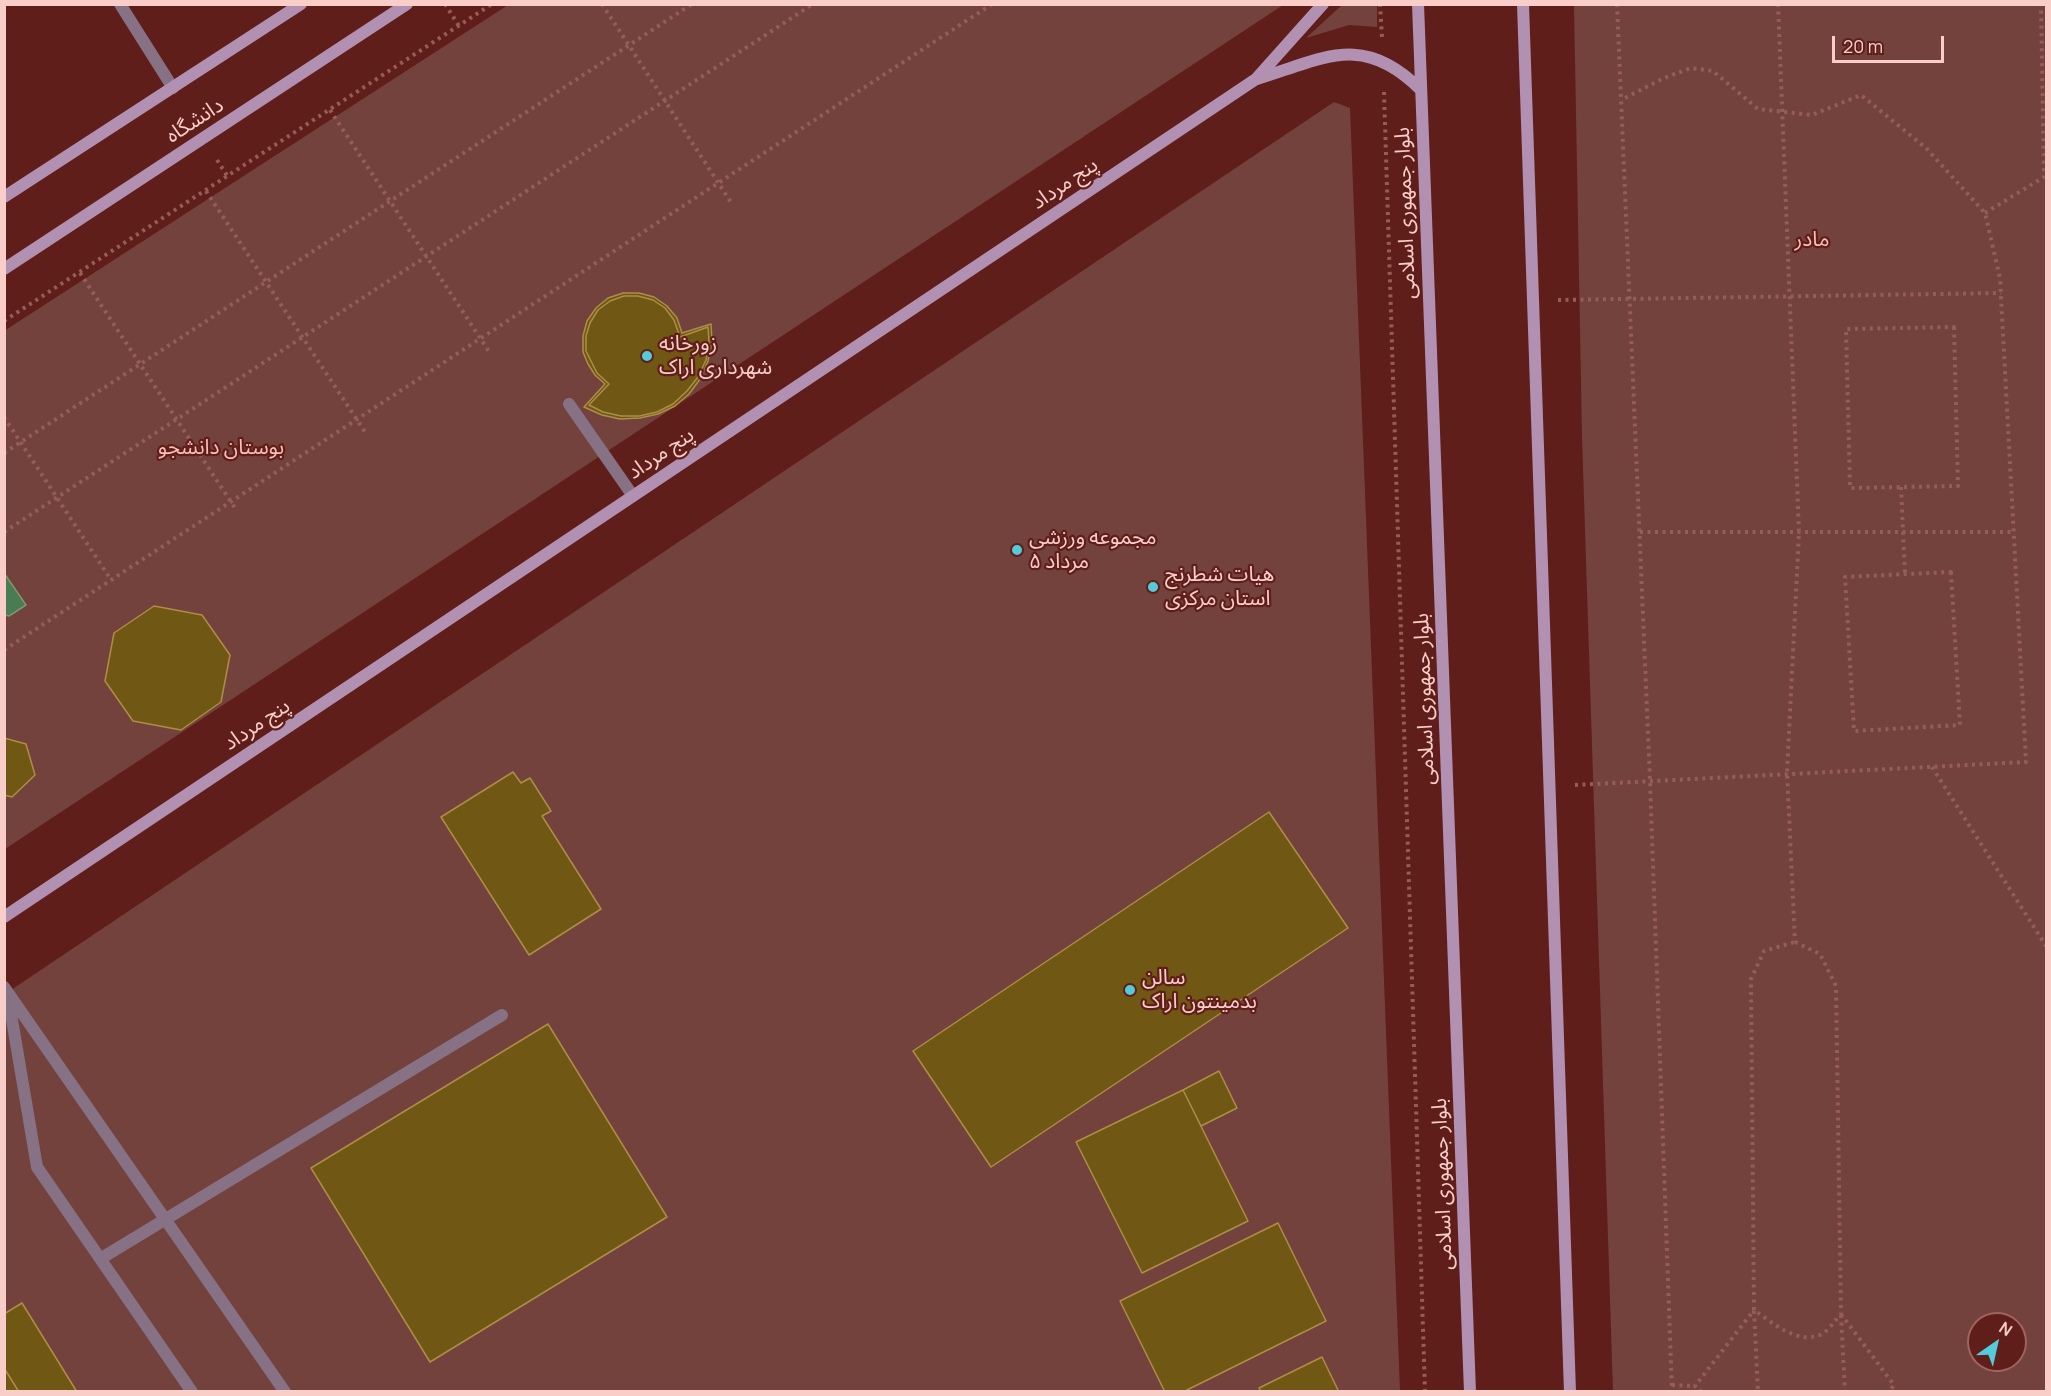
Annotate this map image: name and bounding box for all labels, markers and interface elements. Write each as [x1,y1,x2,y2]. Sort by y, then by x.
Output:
scale bar [1835,24,1948,62]
text: 20 m [1843,34,1883,58]
street label: دانشگاه [161,93,229,149]
street label: بلوار جمهوری اسلامی [1390,127,1422,299]
street label: پنج مرداد [1027,153,1103,215]
park label: مادر [1795,227,1829,253]
place label: زورخانه شهرداری اراک [659,331,772,381]
marker: زورخانه شهرداری اراک [640,349,654,363]
street label: پنج مرداد [623,423,699,485]
park label: بوستان دانشجو [158,435,284,461]
place label: مجموعه ورزشی ۵ مرداد [1029,525,1157,575]
marker: مجموعه ورزشی ۵ مرداد [1010,543,1024,557]
place label: هیات شطرنج استان مرکزی [1165,562,1274,612]
marker: هیات شطرنج استان مرکزی [1146,580,1160,594]
street label: بلوار جمهوری اسلامی [1409,613,1441,785]
street label: پنج مرداد [219,694,295,756]
place label: سالن بدمینتون اراک [1142,965,1257,1015]
marker: سالن بدمینتون اراک [1123,983,1137,997]
street label: بلوار جمهوری اسلامی [1427,1098,1459,1270]
north arrow [1967,1312,2027,1372]
text: N [1995,1316,2017,1341]

